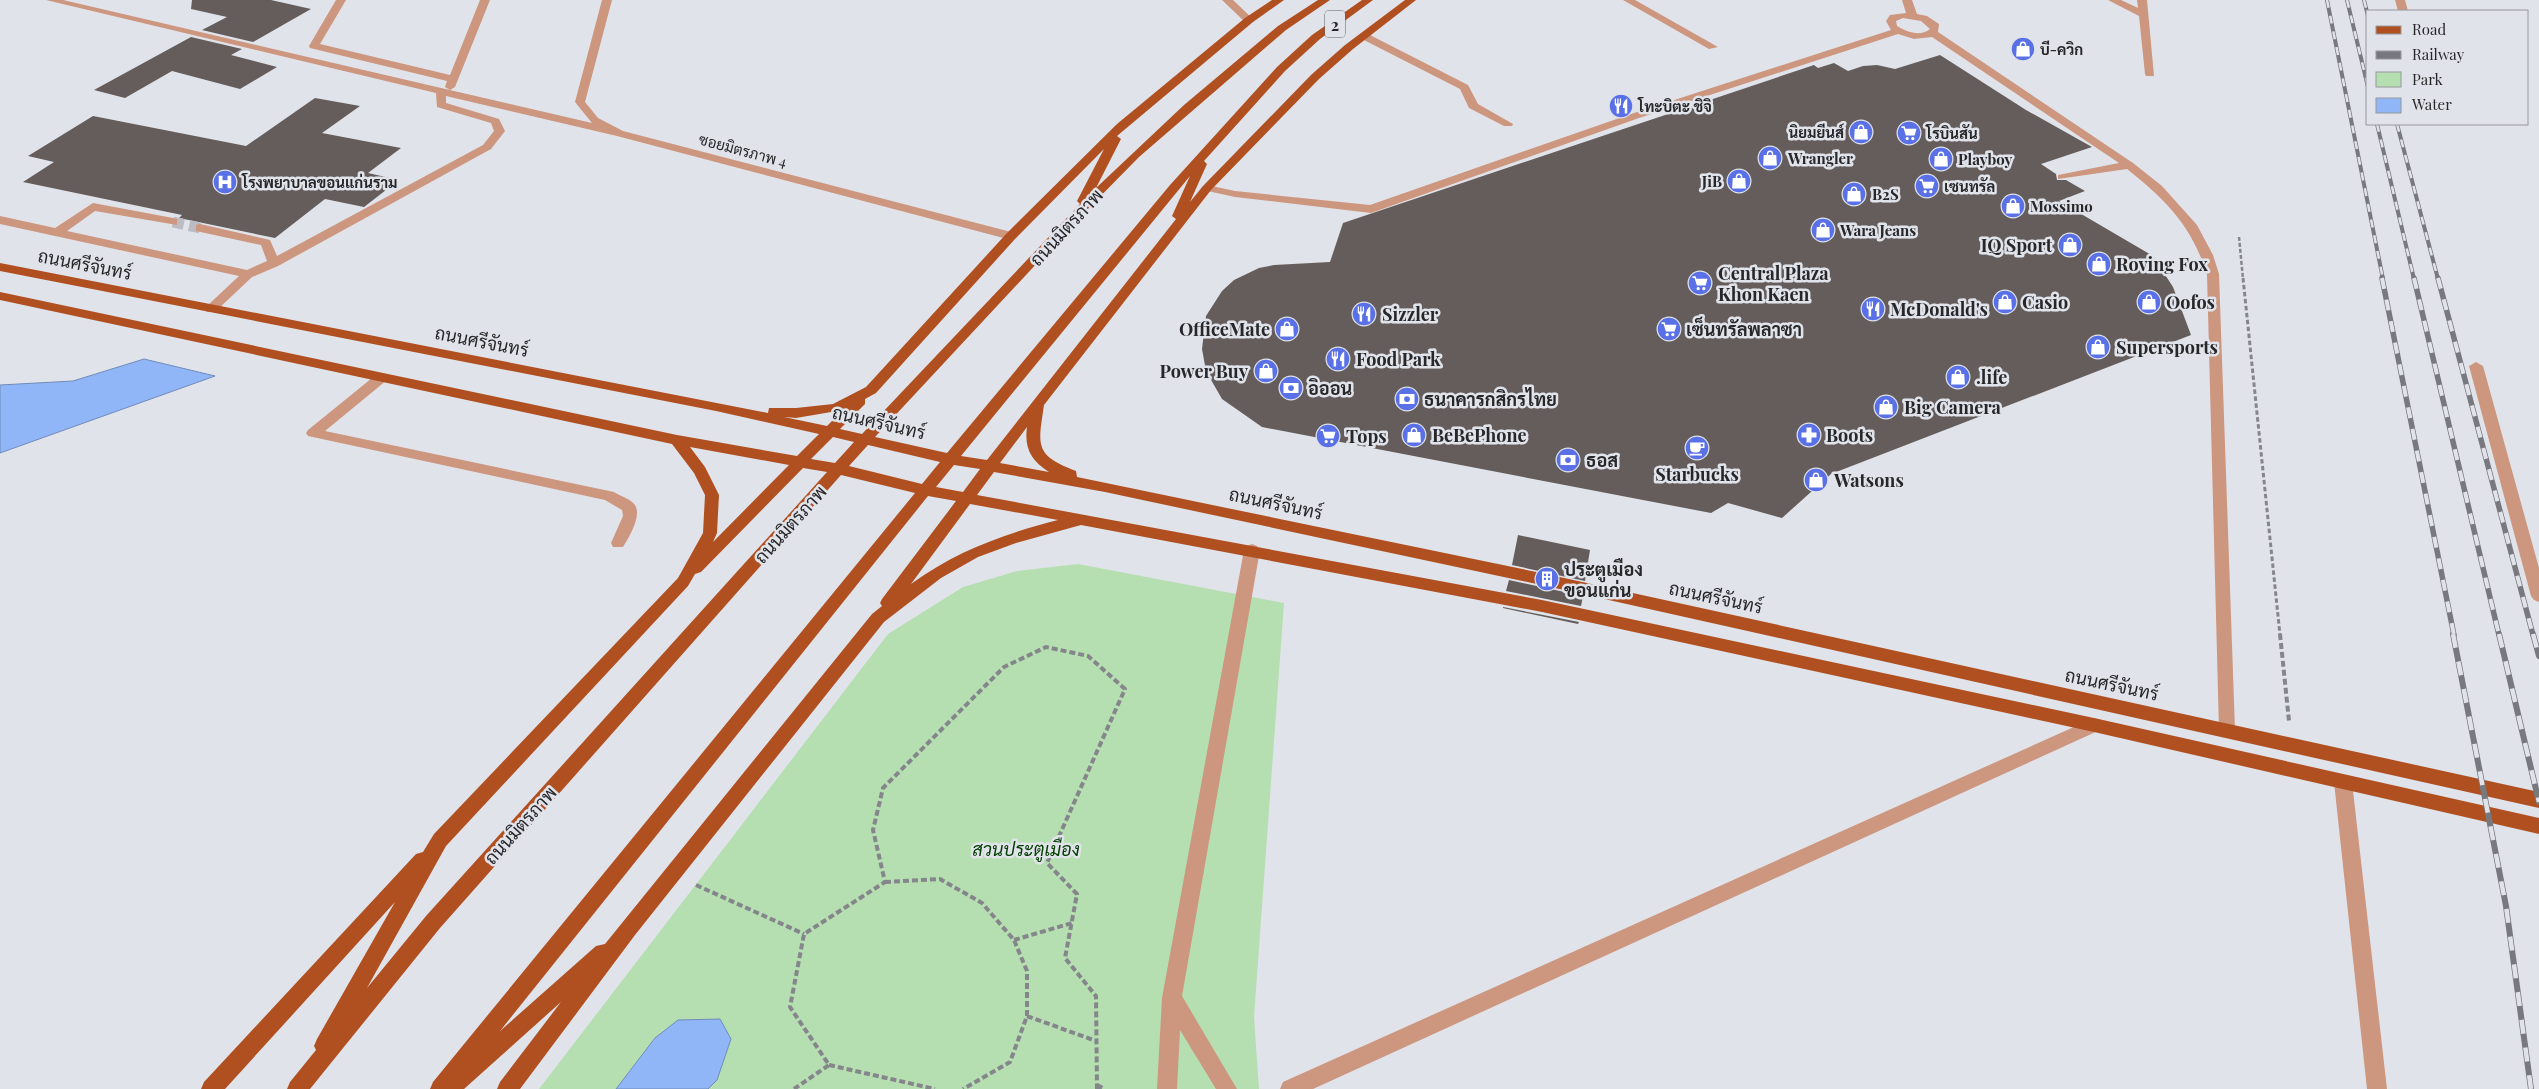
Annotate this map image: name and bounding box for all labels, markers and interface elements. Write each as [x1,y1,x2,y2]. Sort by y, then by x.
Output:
road number: 2 [1325,10,1345,38]
legend [2366,10,2529,125]
text: Road [2412,19,2446,39]
shop icon: บี-ควิก [2010,36,2036,62]
place label: บี-ควิก [2040,39,2083,59]
text: Railway [2412,44,2465,64]
text: Park [2412,69,2444,89]
restaurant icon: โทะบิตะ ชิจิ [1608,93,1634,119]
text: Water [2411,94,2452,114]
place label: โทะบิตะ ชิจิ [1637,96,1712,116]
shop icon: นิยมยีนส์ [1848,119,1874,145]
supermarket icon: โรบินสัน [1896,120,1922,146]
place label: นิยมยีนส์ [1788,122,1845,142]
place label: โรบินสัน [1925,123,1978,143]
street label: ซอยมิตรภาพ 4 [697,129,789,171]
shop icon: Wrangler [1757,145,1783,171]
shop icon: Playboy [1928,146,1954,172]
place label: Wrangler [1787,148,1853,168]
place label: Playboy [1958,149,2013,169]
shop icon: JiB [1726,168,1752,194]
hospital icon: โรงพยาบาลขอนแก่นราม [212,169,238,195]
place label: JiB [1701,171,1722,191]
place label: โรงพยาบาลขอนแก่นราม [241,172,398,192]
supermarket icon: เซนทรัล [1914,173,1940,199]
place label: เซนทรัล [1944,176,1995,196]
shop icon: B2S [1841,181,1867,207]
street label: ถนนมิตรภาพ [1024,183,1108,271]
place label: B2S [1872,184,1899,204]
shop icon: Mossimo [2000,193,2026,219]
place label: Mossimo [2030,196,2093,216]
shop icon: Wara Jeans [1810,217,1836,243]
place label: Wara Jeans [1839,220,1916,240]
shop icon: IQ Sport [2057,232,2083,258]
place label: IQ Sport [1981,233,2053,257]
street label: ถนนศรีจันทร์ [36,243,134,285]
shop icon: Roving Fox [2086,251,2112,277]
place label: Roving Fox [2116,252,2208,276]
place label: Central Plaza Khon Kaen [1718,261,1829,306]
supermarket icon: Central Plaza Khon Kaen [1687,270,1713,296]
shop icon: Casio [1992,289,2018,315]
shop icon: Oofos [2136,289,2162,315]
place label: Casio [2022,290,2068,314]
place label: Oofos [2166,290,2215,314]
restaurant icon: McDonald's [1860,296,1886,322]
place label: McDonald's [1890,297,1988,321]
restaurant icon: Sizzler [1351,301,1377,327]
place label: Sizzler [1382,302,1439,326]
shop icon: OfficeMate [1274,316,1300,342]
supermarket icon: เซ็นทรัลพลาซา [1656,316,1682,342]
place label: เซ็นทรัลพลาซา [1686,316,1802,341]
place label: OfficeMate [1179,317,1270,341]
street label: ถนนศรีจันทร์ [433,320,531,362]
shop icon: Supersports [2085,334,2111,360]
place label: Supersports [2116,335,2218,359]
restaurant icon: Food Park [1325,346,1351,372]
place label: Food Park [1356,347,1441,371]
shop icon: Power Buy [1253,358,1279,384]
place label: Power Buy [1159,359,1249,383]
shop icon: .life [1945,364,1971,390]
place label: .life [1976,365,2007,389]
bank icon: อิออน [1278,375,1304,401]
place label: อิออน [1308,376,1352,400]
bank icon: ธนาคารกสิกรไทย [1394,386,1420,412]
place label: ธนาคารกสิกรไทย [1424,387,1557,411]
shop icon: Big Camera [1873,394,1899,420]
place label: Big Camera [1904,395,2002,419]
street label: ถนนศรีจันทร์ [830,400,928,444]
shop icon: BeBePhone [1401,422,1427,448]
pharmacy icon: Boots [1796,422,1822,448]
supermarket icon: Tops [1315,423,1341,449]
place label: BeBePhone [1432,423,1527,447]
place label: Boots [1826,423,1873,447]
place label: Tops [1346,424,1387,448]
cafe icon: Starbucks [1684,435,1710,461]
bank icon: ธอส [1555,447,1581,473]
place label: ธอส [1586,448,1618,472]
place label: Starbucks [1655,462,1739,486]
shop icon: Watsons [1803,467,1829,493]
place label: Watsons [1833,468,1904,492]
street label: ถนนมิตรภาพ [749,480,831,568]
street label: ถนนศรีจันทร์ [1227,481,1325,525]
place label: ประตูเมือง ขอนแก่น [1564,557,1643,602]
building icon: ประตูเมือง ขอนแก่น [1534,566,1560,592]
street label: ถนนศรีจันทร์ [1667,575,1765,619]
street label: ถนนศรีจันทร์ [2063,662,2161,706]
street label: ถนนมิตรภาพ [479,781,561,869]
park label: สวนประตูเมือง [972,837,1080,863]

